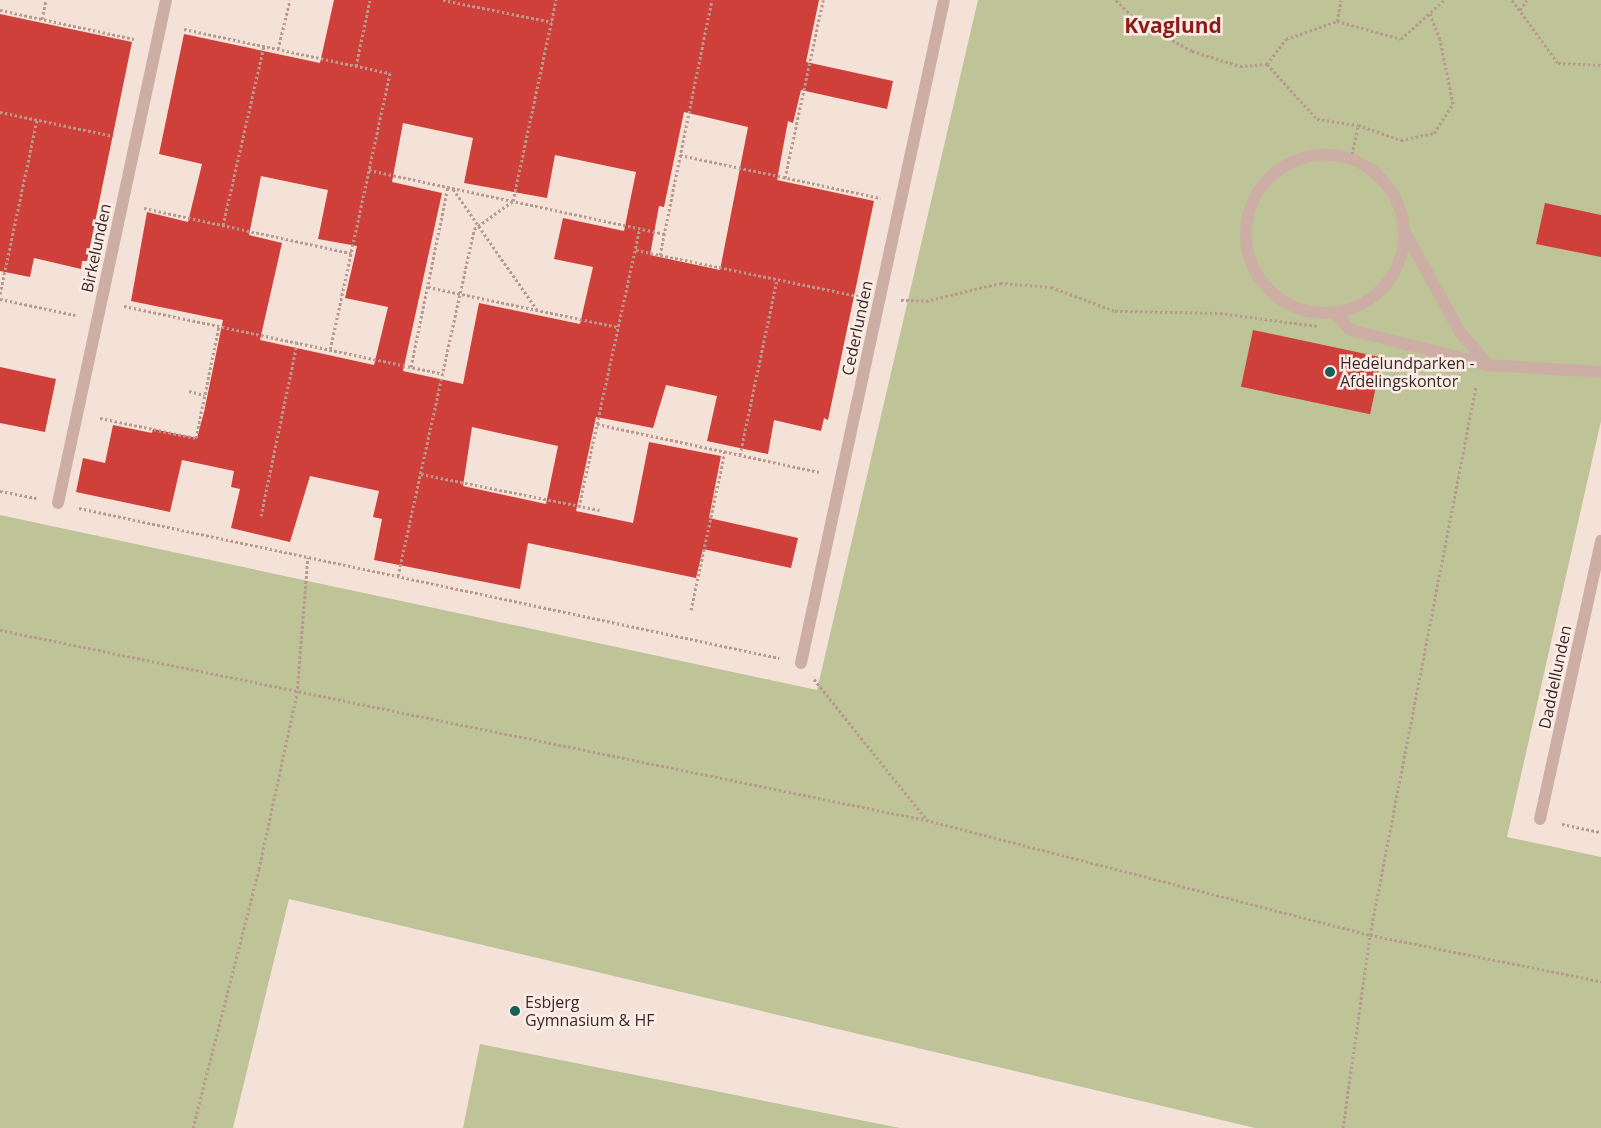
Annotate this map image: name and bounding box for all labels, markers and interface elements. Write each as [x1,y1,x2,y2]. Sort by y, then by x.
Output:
district label: Kvaglund [1124,12,1222,38]
street label: Birkelunden [77,202,115,294]
street label: Cederlunden [838,279,876,377]
place label: Hedelundparken - Afdelingskontor [1340,353,1475,391]
marker: Hedelundparken - Afdelingskontor [1324,366,1336,378]
street label: Daddellunden [1535,623,1575,731]
place label: Esbjerg Gymnasium & HF [525,992,654,1030]
marker: Esbjerg Gymnasium & HF [509,1005,521,1017]

